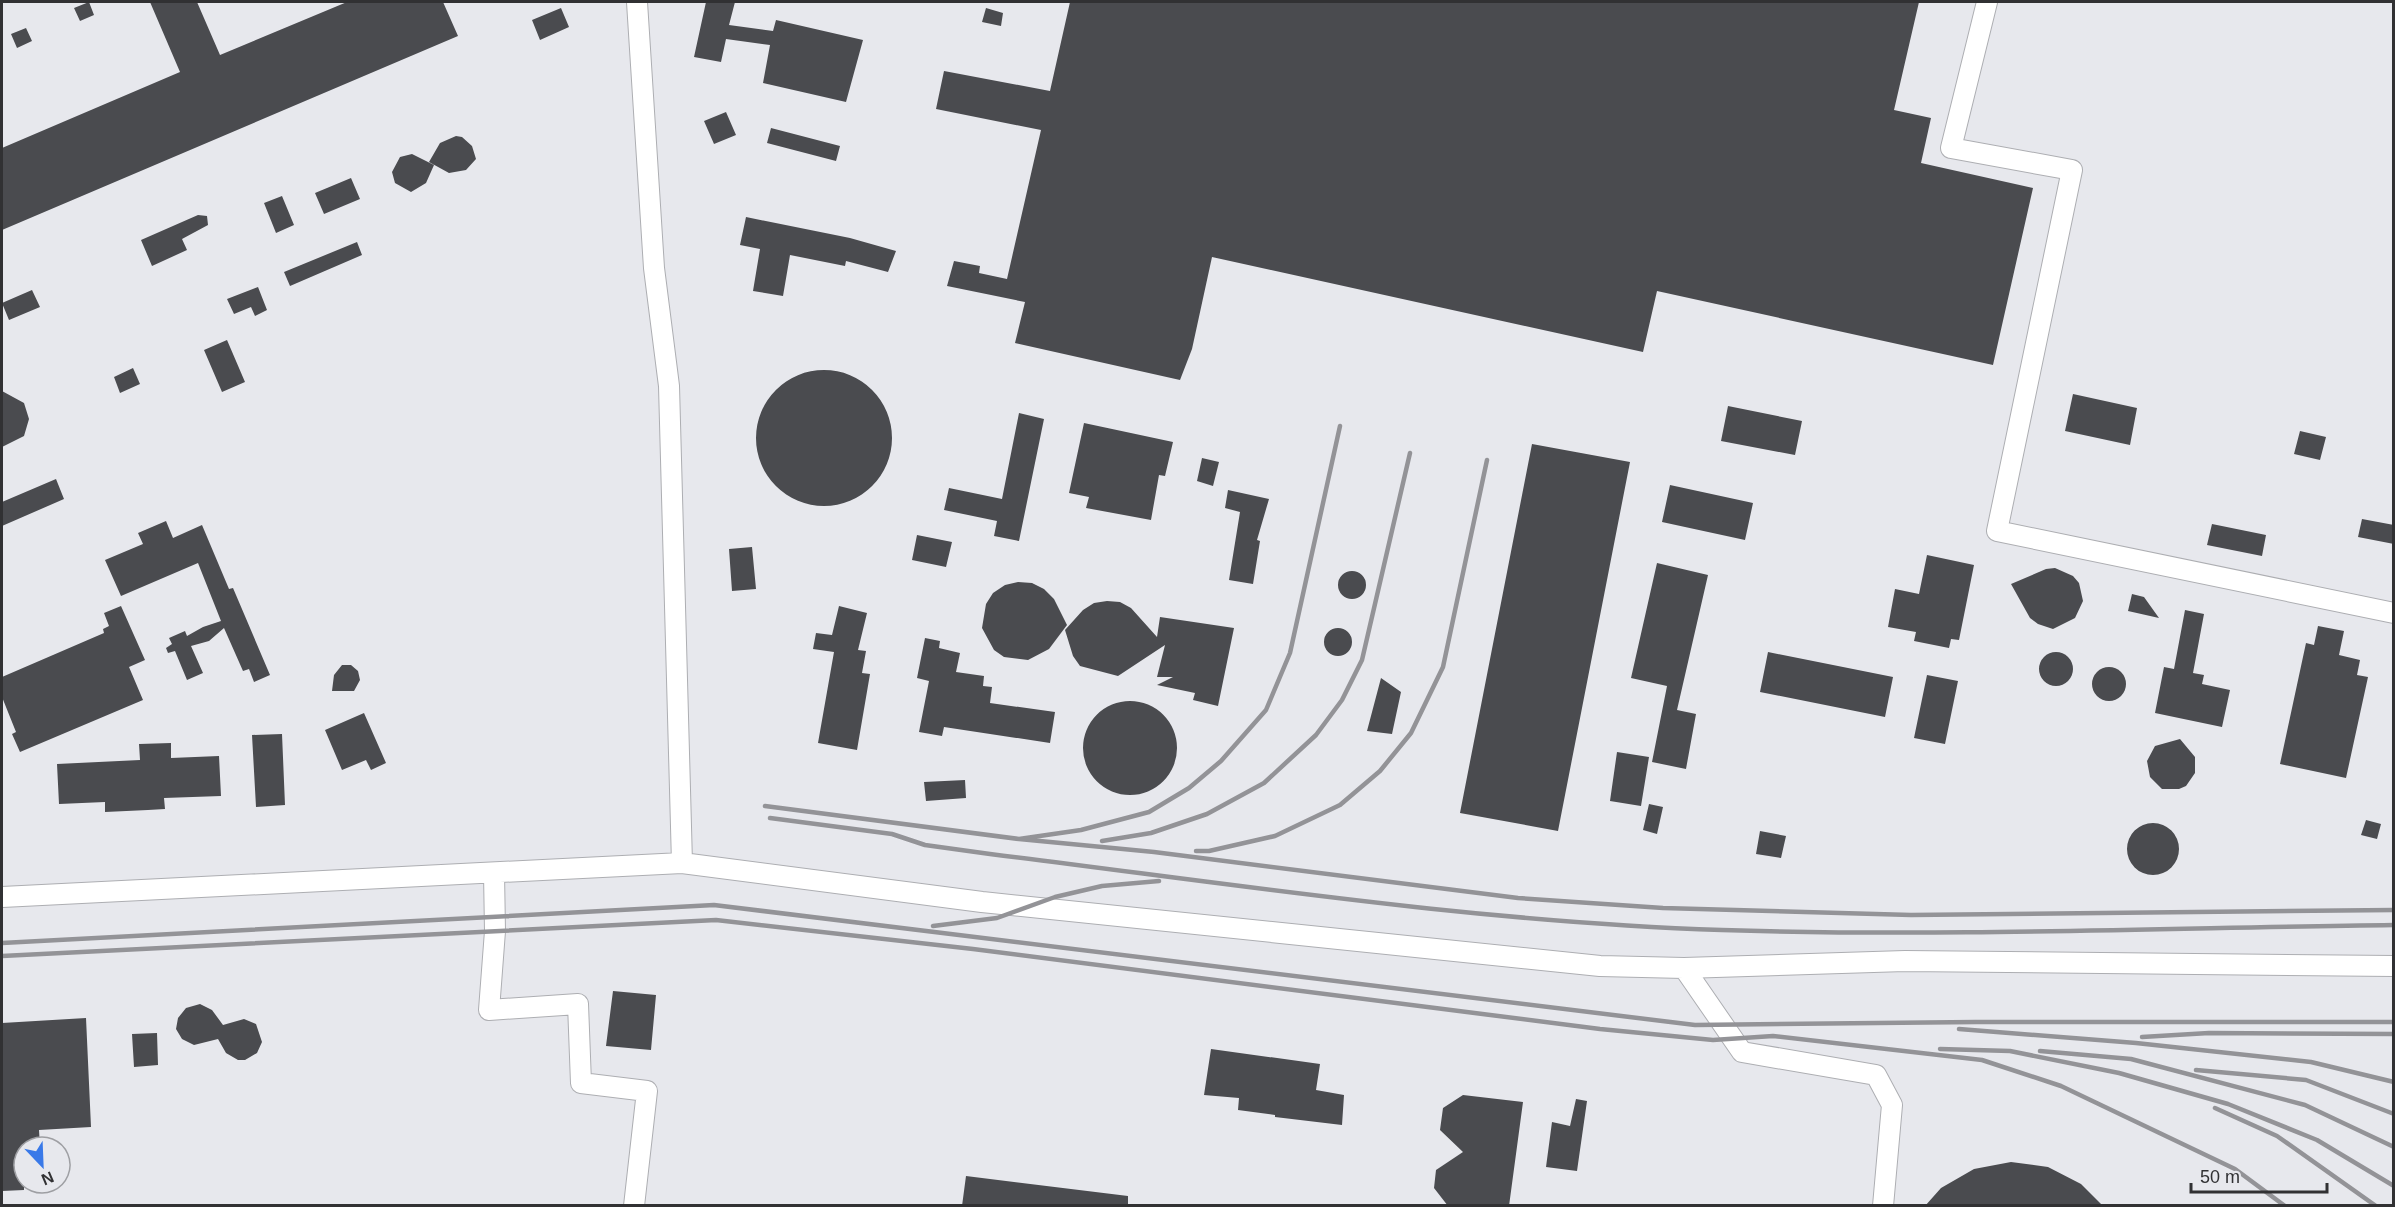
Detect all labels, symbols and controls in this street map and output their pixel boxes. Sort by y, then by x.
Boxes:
north arrow [12,1135,72,1195]
scale bar [2191,1156,2328,1194]
text: 50 m [2200,1167,2240,1187]
text: N [39,1168,56,1188]

